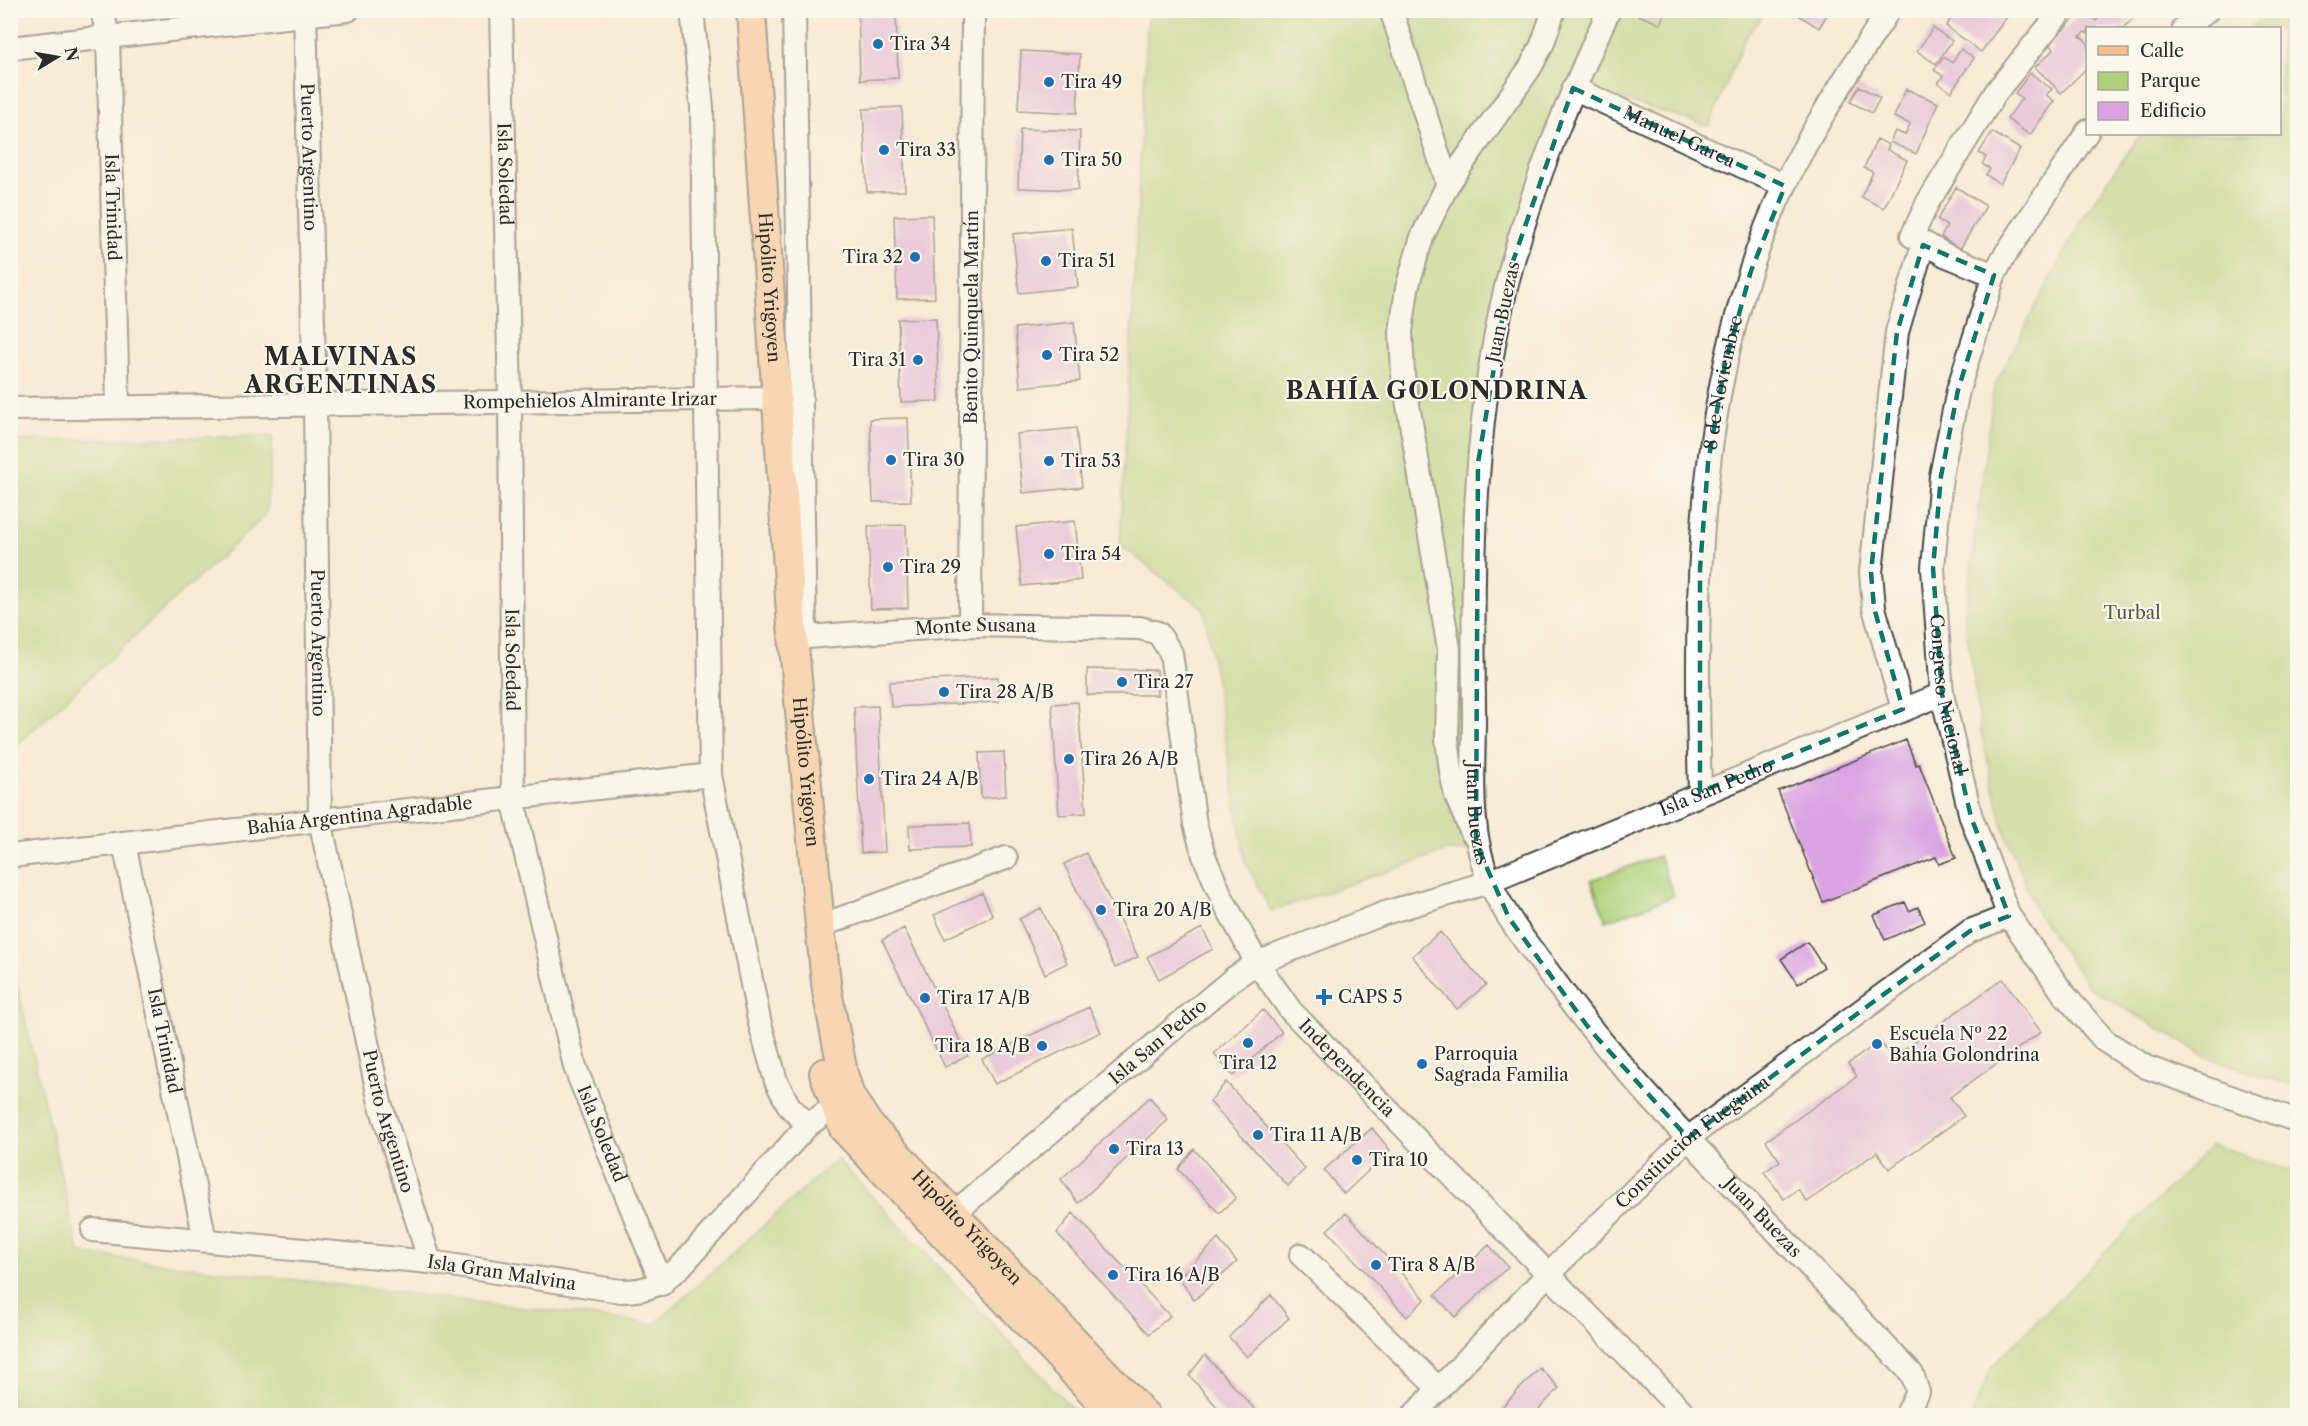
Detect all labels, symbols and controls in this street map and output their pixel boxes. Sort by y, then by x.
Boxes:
north arrow [27,27,87,87]
legend [2086,27,2281,135]
place label: Tira 34 [890,33,951,55]
marker: Tira 34 [871,37,885,51]
text: Calle [2140,40,2184,62]
text: N [61,45,83,63]
text: Parque [2140,70,2201,92]
place label: Tira 49 [1061,71,1122,93]
marker: Tira 49 [1042,75,1056,89]
street label: Puerto Argentino [296,83,322,231]
text: Edificio [2140,100,2206,122]
street label: Manuel Garea [1620,102,1739,173]
street label: Isla Soledad [493,122,517,226]
place label: Tira 33 [896,139,956,161]
marker: Tira 33 [877,143,891,157]
place label: Tira 50 [1061,149,1122,171]
street label: Isla Trinidad [100,153,125,261]
marker: Tira 50 [1042,153,1056,167]
street label: Benito Quinquela Martín [960,210,983,424]
street label: Hipólito Yrigoyen [753,212,785,363]
place label: Tira 32 [842,246,903,268]
marker: Tira 32 [908,250,922,264]
place label: Tira 51 [1058,250,1116,272]
marker: Tira 51 [1039,254,1053,268]
street label: Juan Buezas [1481,259,1524,368]
street label: 8 de Noviembre [1700,313,1747,451]
district label: MALVINAS ARGENTINAS [243,342,438,399]
place label: Tira 52 [1059,344,1119,366]
marker: Tira 52 [1040,348,1054,362]
place label: Tira 31 [848,349,906,371]
marker: Tira 31 [911,353,925,367]
district label: BAHÍA GOLONDRINA [1286,376,1588,405]
street label: Rompehielos Almirante Irizar [463,388,717,413]
place label: Tira 30 [903,449,965,471]
place label: Tira 53 [1061,450,1121,472]
marker: Tira 30 [884,453,898,467]
marker: Tira 53 [1042,454,1056,468]
place label: Tira 54 [1061,543,1121,565]
marker: Tira 54 [1042,547,1056,561]
place label: Tira 29 [900,556,961,578]
marker: Tira 29 [881,560,895,574]
street label: Puerto Argentino [306,569,330,717]
park label: Turbal [2103,602,2161,624]
street label: Isla Soledad [501,608,523,711]
street label: Congreso Nacional [1925,613,1972,777]
street label: Monte Susana [914,614,1037,640]
place label: Tira 27 [1134,671,1194,693]
marker: Tira 27 [1115,675,1129,689]
place label: Tira 28 A/B [956,681,1054,703]
marker: Tira 28 A/B [937,685,951,699]
street label: Hipólito Yrigoyen [788,696,824,848]
place label: Tira 26 A/B [1081,748,1179,770]
marker: Tira 26 A/B [1062,752,1076,766]
street label: Isla San Pedro [1656,754,1776,821]
street label: Juan Buezas [1462,759,1494,867]
place label: Tira 24 A/B [881,768,979,790]
marker: Tira 24 A/B [862,772,876,786]
street label: Bahía Argentina Agradable [246,792,474,840]
place label: Tira 20 A/B [1113,899,1212,921]
marker: Tira 20 A/B [1094,903,1108,917]
street label: Isla Trinidad [143,986,186,1096]
place label: CAPS 5 [1338,986,1402,1008]
place label: Tira 17 A/B [937,987,1030,1009]
marker: CAPS 5 [1315,988,1333,1006]
marker: Tira 17 A/B [918,991,932,1005]
street label: Isla San Pedro [1104,995,1211,1089]
street label: Independencia [1294,1014,1400,1122]
place label: Escuela Nº 22 Bahía Golondrina [1889,1023,2040,1066]
place label: Tira 18 A/B [935,1035,1030,1057]
marker: Tira 12 [1241,1036,1255,1050]
marker: Escuela Nº 22 Bahía Golondrina [1870,1037,1884,1051]
marker: Tira 18 A/B [1035,1039,1049,1053]
place label: Parroquia Sagrada Familia [1434,1043,1569,1086]
street label: Puerto Argentino [358,1047,419,1196]
place label: Tira 12 [1219,1052,1277,1074]
marker: Parroquia Sagrada Familia [1415,1057,1429,1071]
street label: Constitución Fueguina [1611,1071,1774,1213]
street label: Isla Soledad [572,1082,631,1185]
place label: Tira 11 A/B [1270,1124,1362,1146]
marker: Tira 11 A/B [1251,1128,1265,1142]
place label: Tira 13 [1126,1138,1184,1160]
marker: Tira 13 [1107,1142,1121,1156]
place label: Tira 10 [1369,1149,1428,1171]
marker: Tira 10 [1350,1153,1364,1167]
street label: Hipólito Yrigoyen [907,1166,1027,1290]
street label: Juan Buezas [1717,1170,1806,1262]
street label: Isla Gran Malvina [426,1251,578,1295]
place label: Tira 8 A/B [1388,1254,1475,1276]
marker: Tira 8 A/B [1369,1258,1383,1272]
place label: Tira 16 A/B [1125,1264,1220,1286]
marker: Tira 16 A/B [1106,1268,1120,1282]

